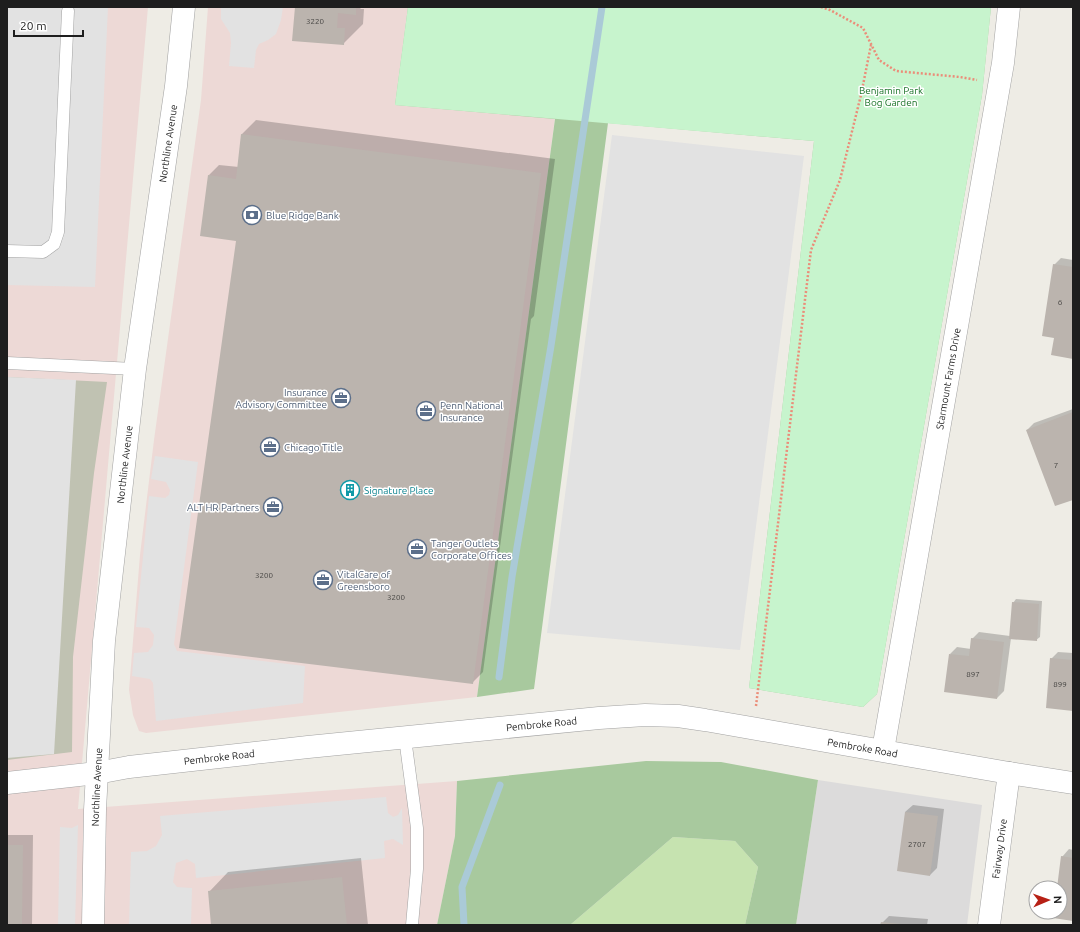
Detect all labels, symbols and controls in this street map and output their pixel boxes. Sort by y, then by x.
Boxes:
scale bar [14,12,83,38]
house number: 3220 [306,17,325,26]
text: 20 m [20,19,47,32]
park label: Benjamin Park Bog Garden [859,85,923,108]
street label: Northline Avenue [157,104,179,183]
bank icon: Blue Ridge Bank [241,204,263,226]
place label: Blue Ridge Bank [266,210,339,221]
house number: 6 [1058,298,1063,307]
street label: Starmount Farms Drive [934,327,963,430]
place label: Insurance Advisory Committee [236,387,327,410]
office icon: Insurance Advisory Committee [330,387,352,409]
office icon: Penn National Insurance [415,400,437,422]
place label: Penn National Insurance [440,400,503,423]
street label: Northline Avenue [115,425,135,504]
office icon: Chicago Title [259,436,281,458]
place label: Chicago Title [284,442,342,453]
house number: 7 [1054,461,1058,470]
building icon: Signature Place [339,479,361,501]
place label: Signature Place [364,485,433,496]
office icon: ALT HR Partners [262,496,284,518]
place label: ALT HR Partners [187,502,259,513]
office icon: Tanger Outlets Corporate Offices [406,538,428,560]
place label: Tanger Outlets Corporate Offices [431,538,511,561]
office icon: VitalCare of Greensboro [312,569,334,591]
place label: VitalCare of Greensboro [337,569,390,592]
house number: 3200 [255,571,274,580]
house number: 3200 [387,593,406,602]
house number: 897 [966,670,980,679]
house number: 899 [1053,680,1067,689]
street label: Pembroke Road [506,715,578,733]
street label: Pembroke Road [826,736,899,760]
street label: Northline Avenue [90,747,104,827]
street label: Pembroke Road [183,748,256,767]
street label: Fairway Drive [990,818,1009,879]
house number: 2707 [908,840,926,849]
north arrow [1028,880,1068,920]
text: N [1052,895,1064,904]

